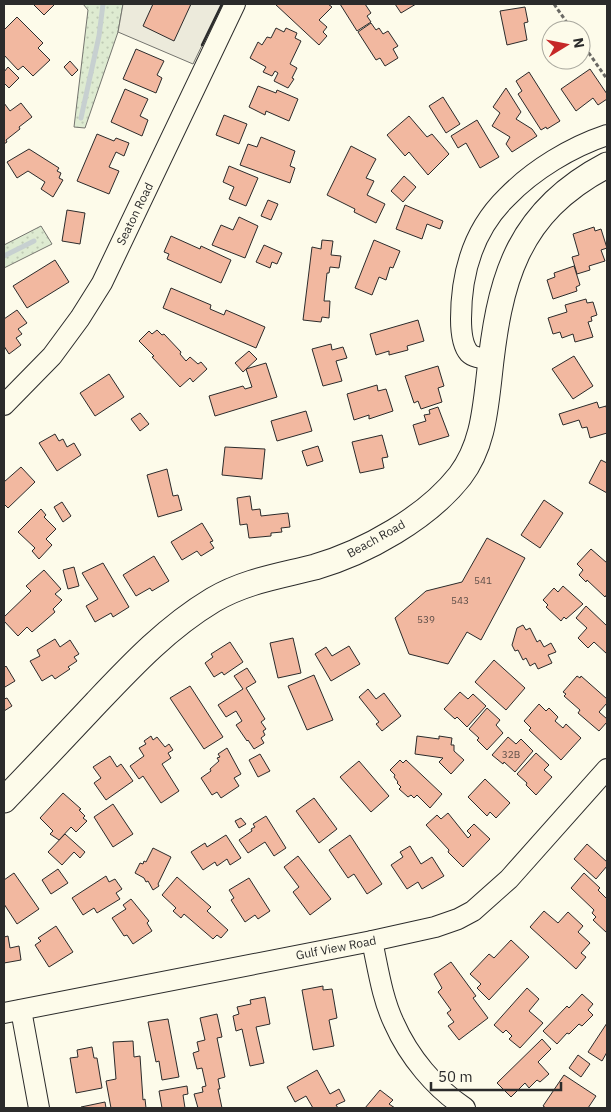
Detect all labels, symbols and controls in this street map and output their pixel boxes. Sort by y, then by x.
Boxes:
north arrow [541,20,591,70]
text: N [569,36,589,49]
street label: Seaton Road [113,180,156,248]
street label: Beach Road [344,516,407,561]
house number: 541 [474,574,492,587]
house number: 543 [451,594,469,607]
house number: 539 [417,613,435,626]
house number: 32B [502,748,520,761]
street label: Gulf View Road [294,932,377,963]
scale bar [431,1060,561,1092]
text: 50 m [438,1067,473,1086]

